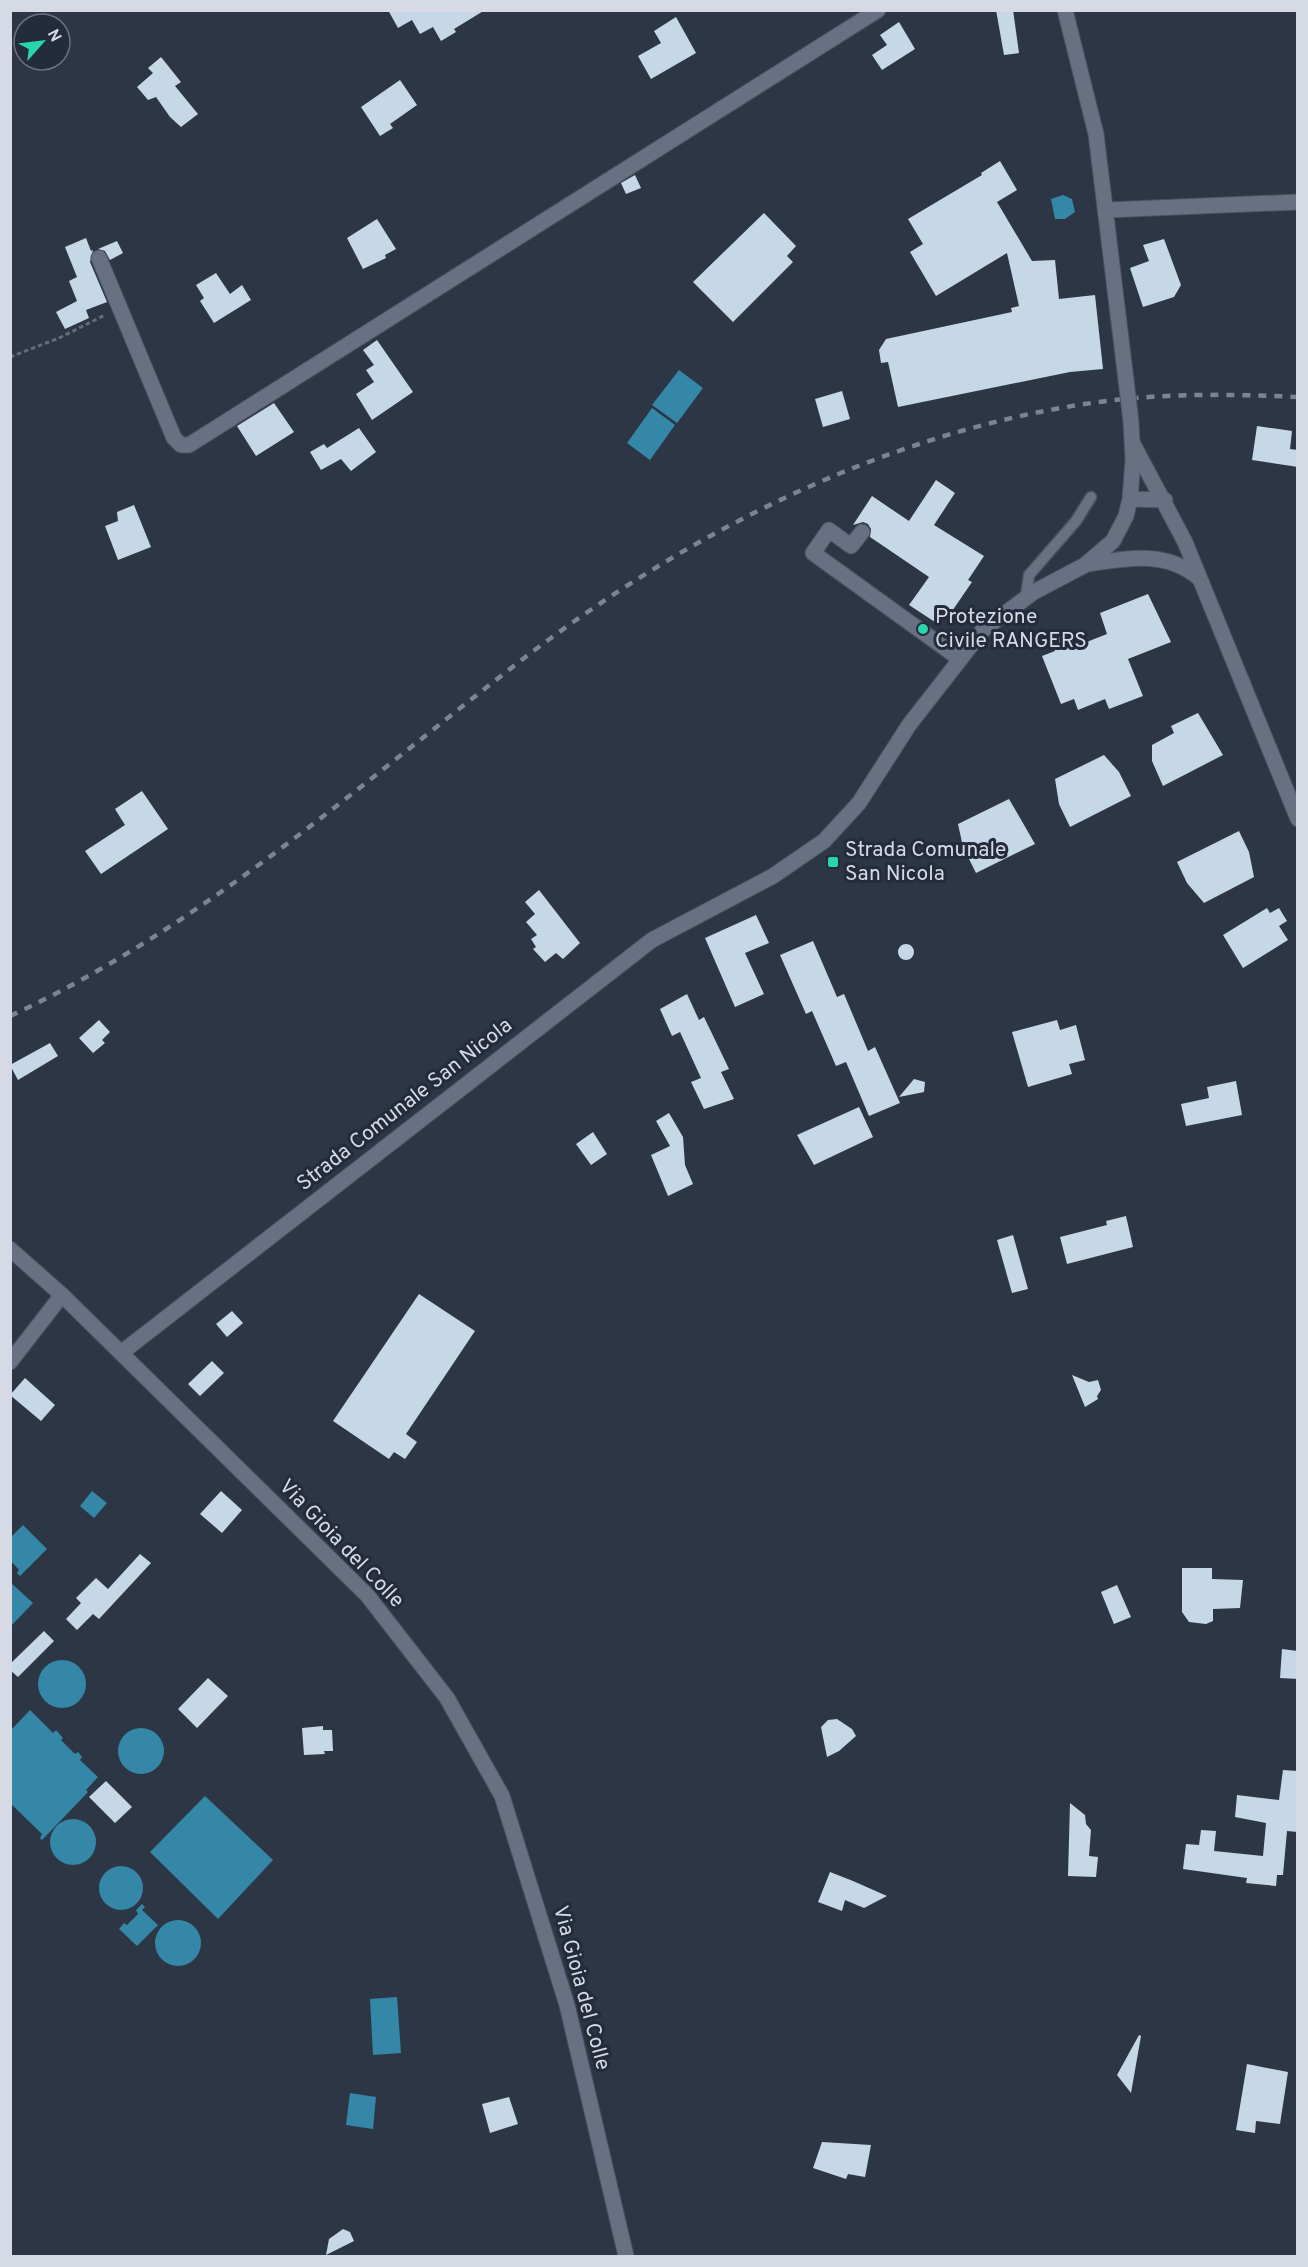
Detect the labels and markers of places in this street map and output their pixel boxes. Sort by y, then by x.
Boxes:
place label: Protezione Civile RANGERS [935,604,1087,655]
marker: Protezione Civile RANGERS [916,622,930,636]
place label: Strada Comunale San Nicola [845,837,1006,888]
marker: Strada Comunale San Nicola [826,855,840,869]

